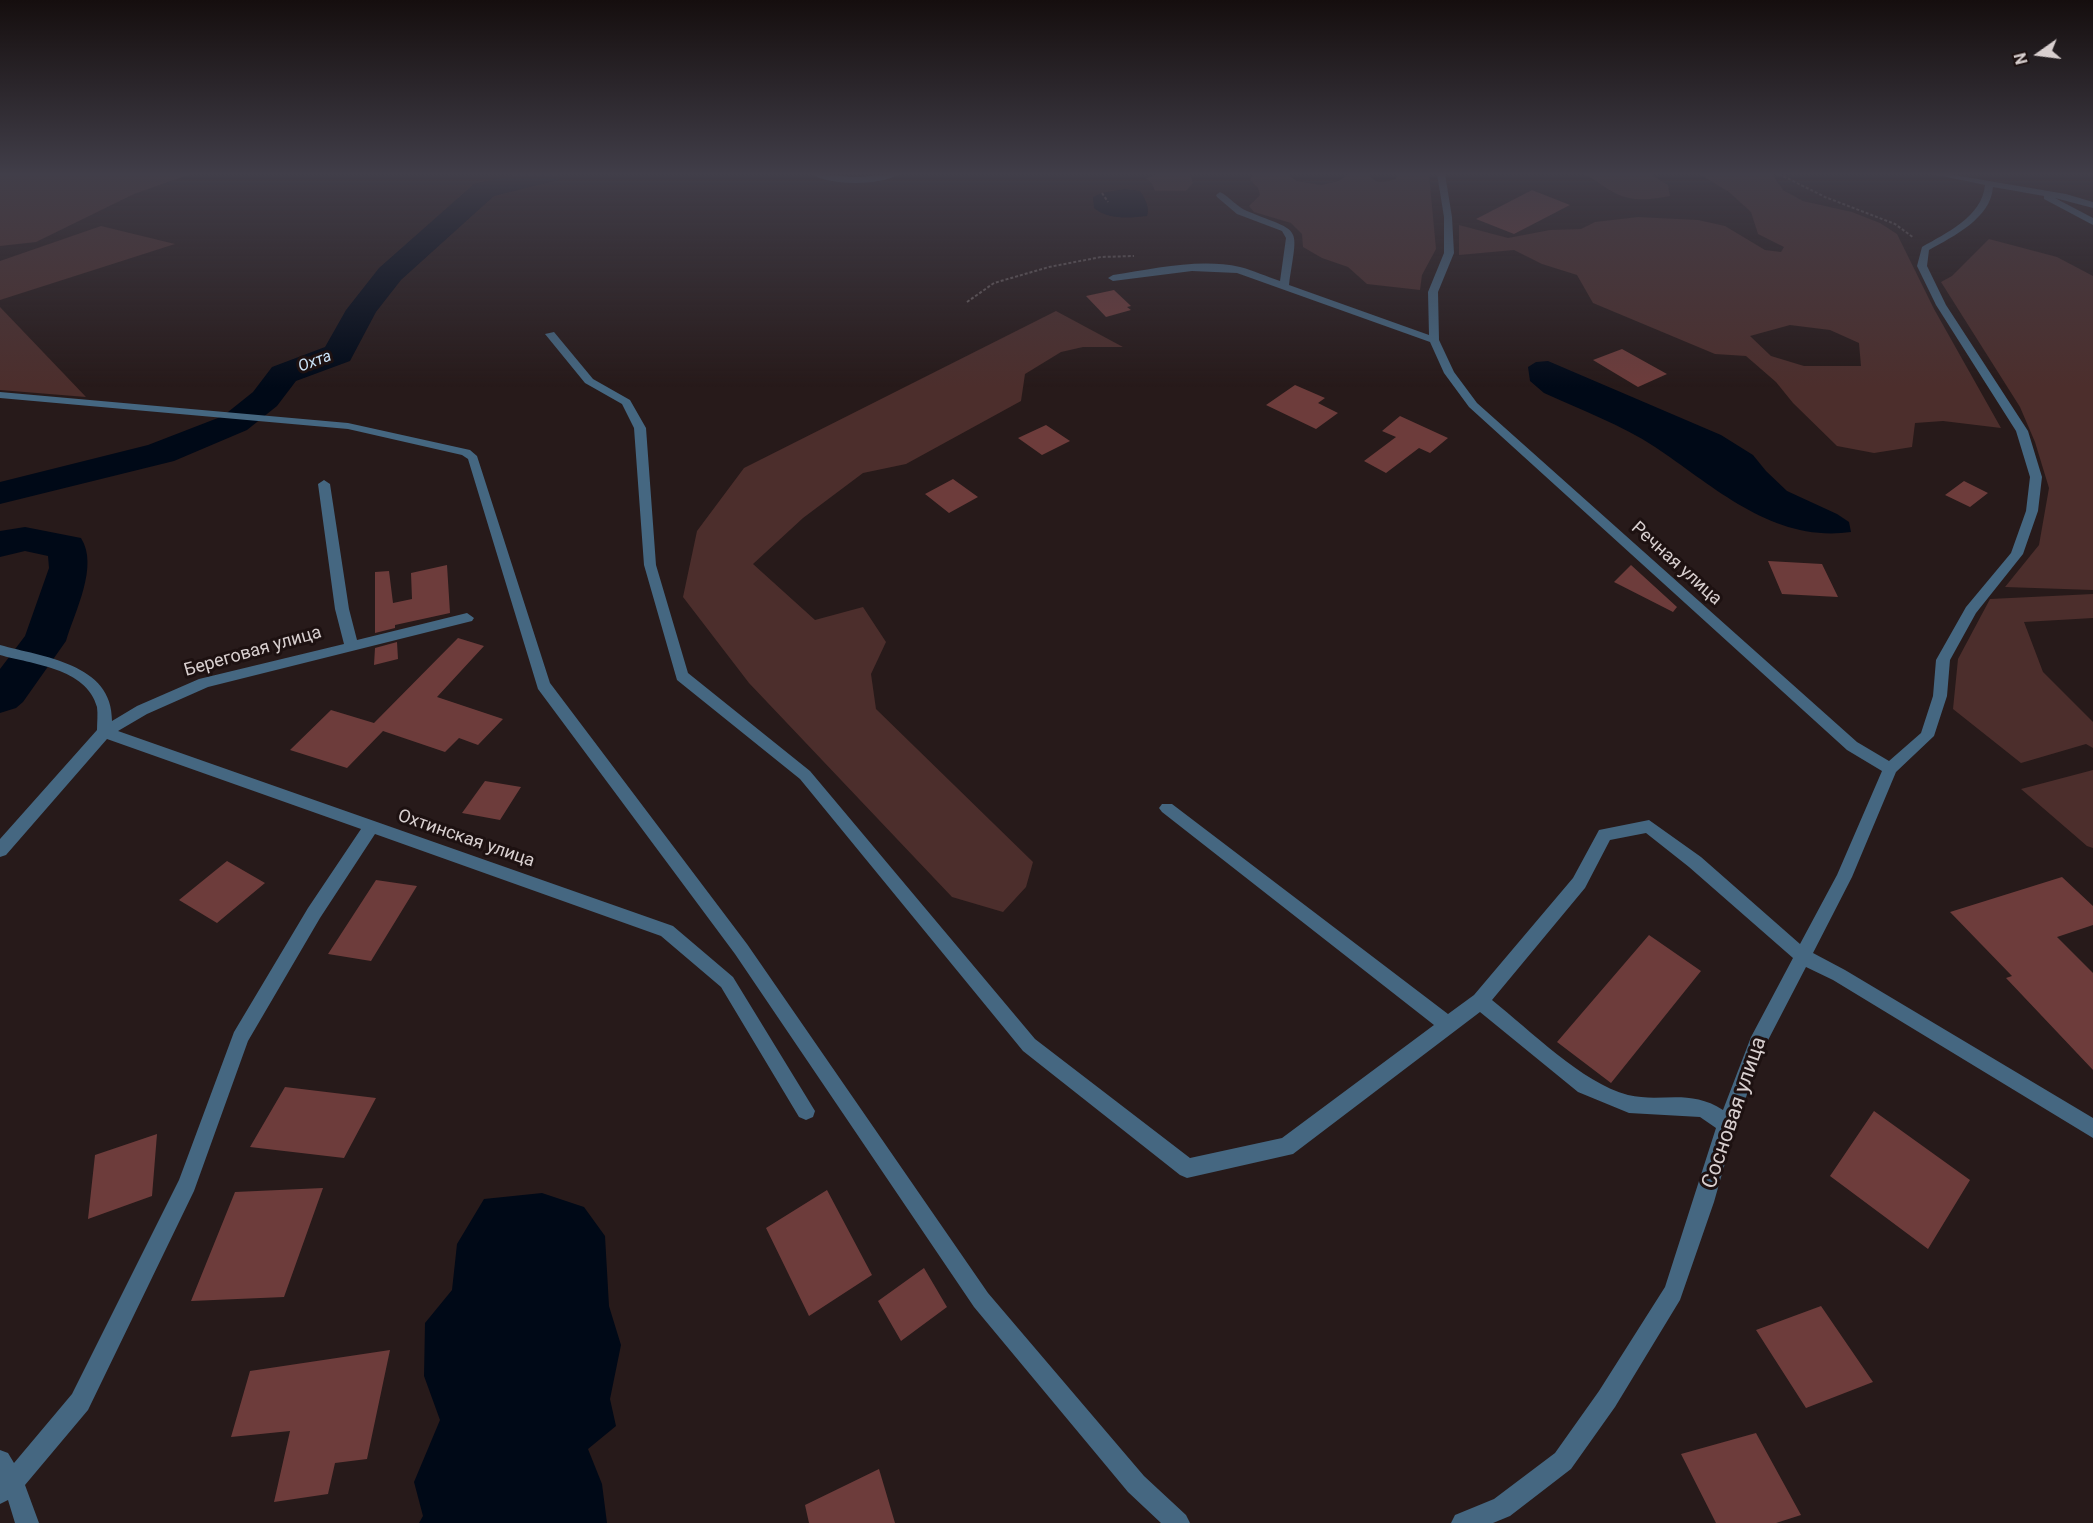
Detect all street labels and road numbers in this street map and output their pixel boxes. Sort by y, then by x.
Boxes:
street label: Речная улица [1626,518,1726,610]
street label: Береговая улица [182,622,324,682]
street label: Охтинская улица [395,805,537,873]
street label: Сосновая улица [1697,1034,1773,1192]

